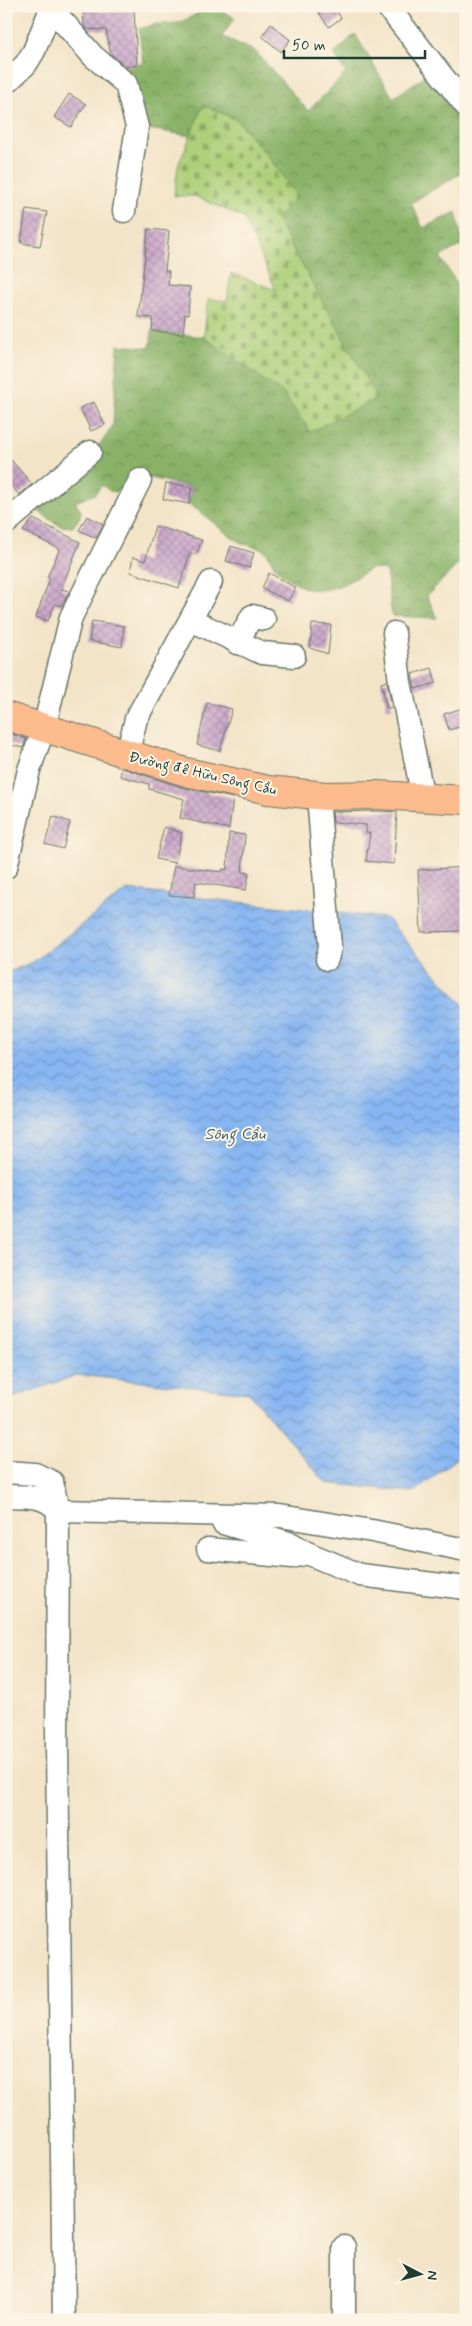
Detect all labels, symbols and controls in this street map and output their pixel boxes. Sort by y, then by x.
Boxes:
scale bar [284,28,426,60]
text: 50 m [292,36,326,56]
street label: Đường đê Hữu Sông Cầu [127,747,279,802]
water label: Sông Cầu [205,1124,266,1147]
north arrow [394,2248,444,2298]
text: N [422,2270,441,2281]

